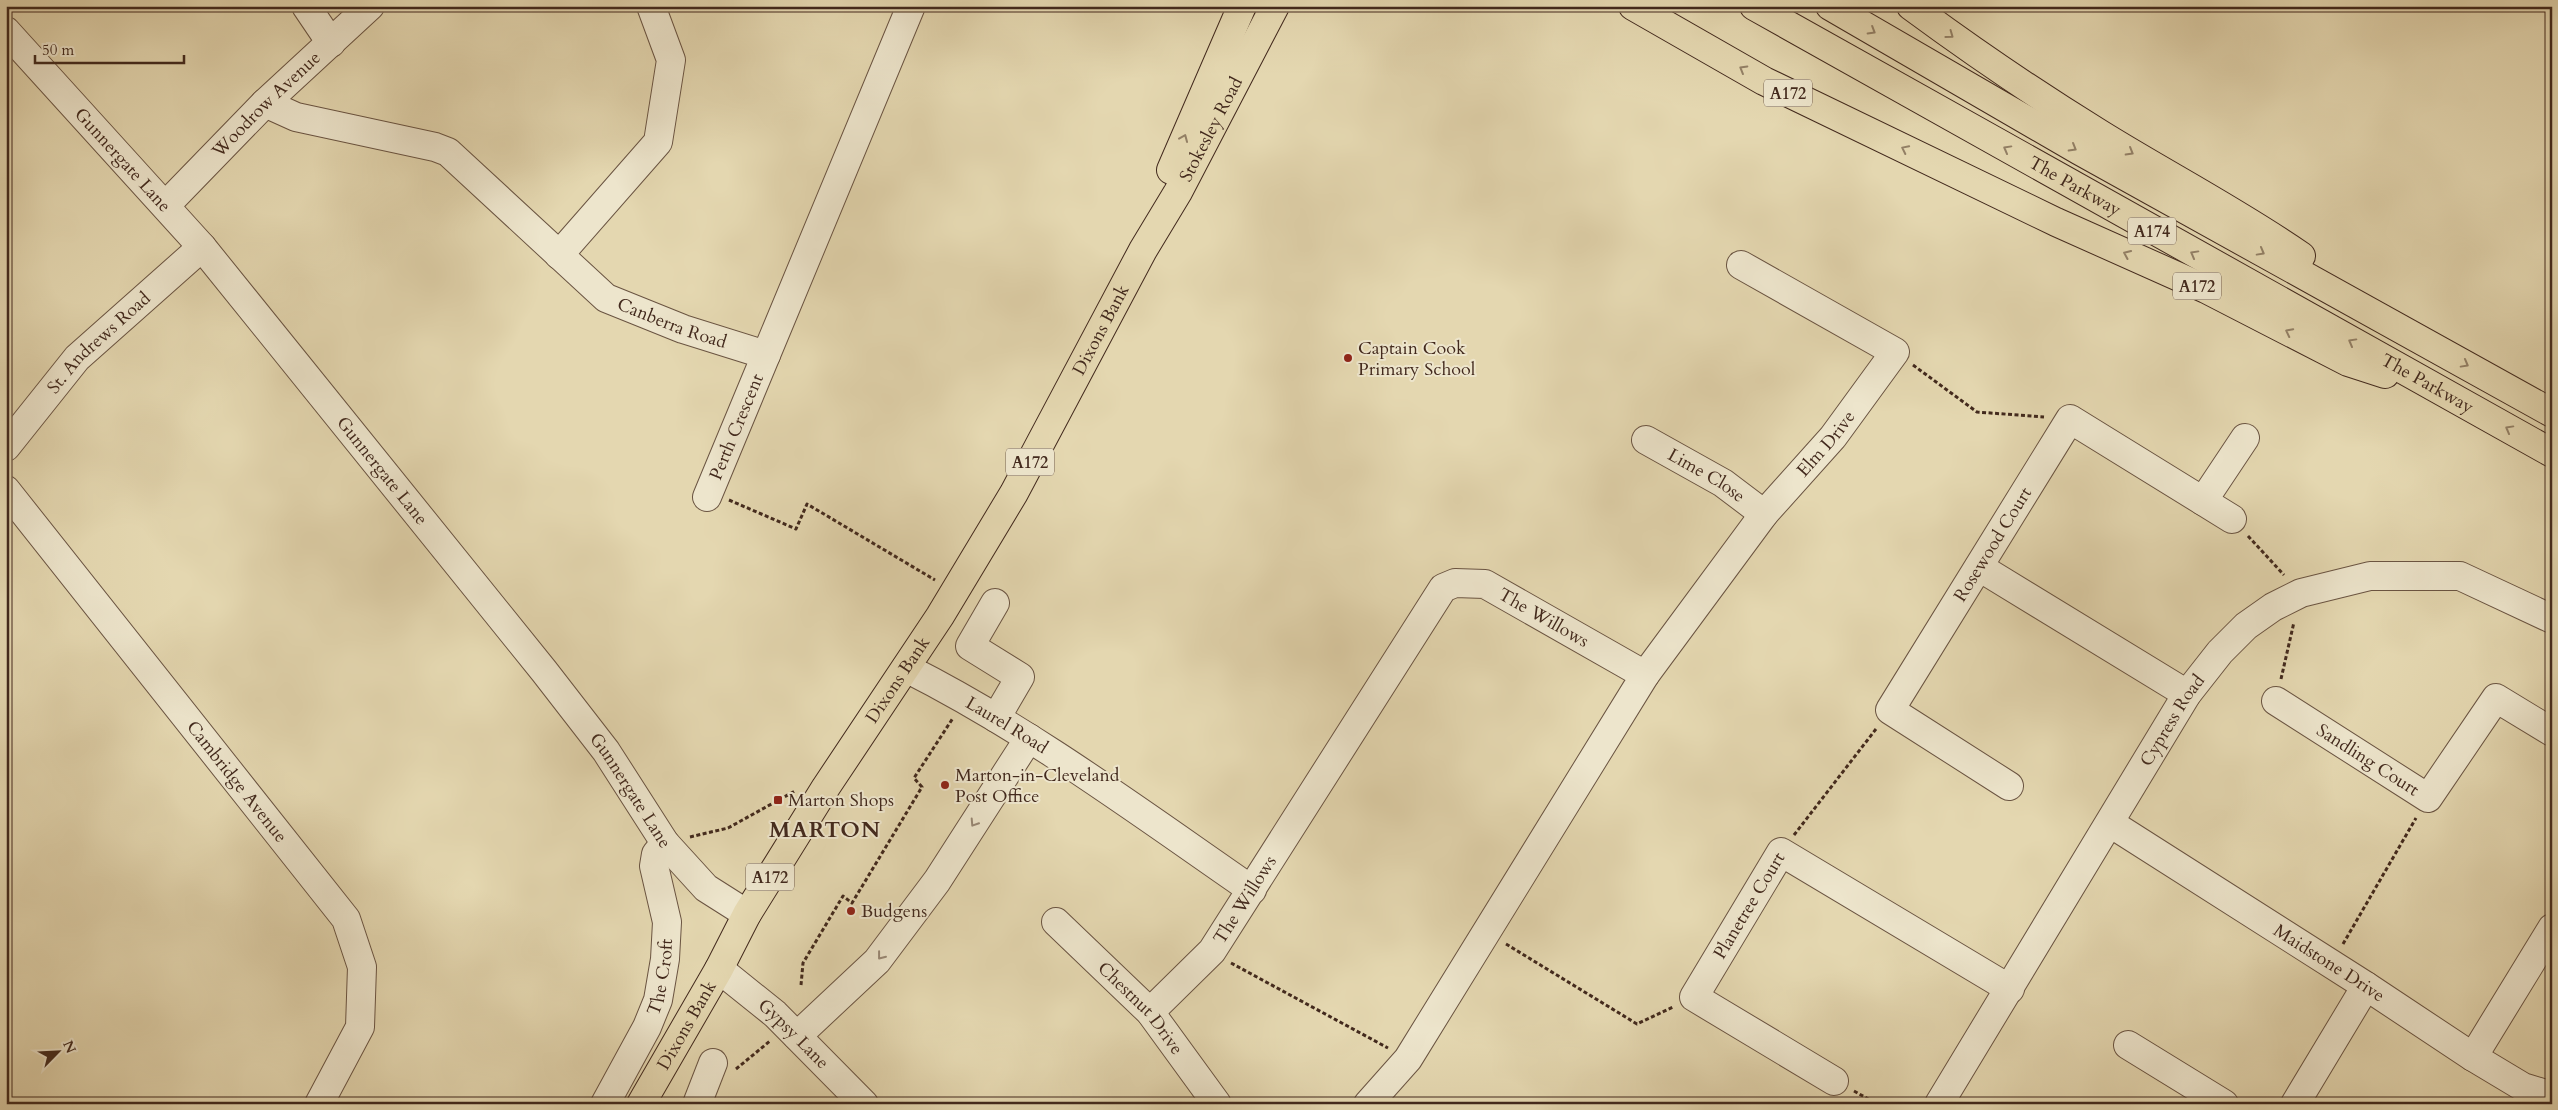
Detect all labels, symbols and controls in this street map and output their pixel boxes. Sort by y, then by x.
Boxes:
one-way arrow [1866,25,1875,35]
one-way arrow [1944,29,1954,38]
scale bar [35,32,184,64]
text: 50 m [42,40,74,60]
street label: Woodrow Avenue [206,46,326,164]
one-way arrow [1740,66,1749,76]
street label: Stokesley Road [1174,72,1249,186]
road number: A172 [1764,80,1812,106]
street label: Gunnergate Lane [69,103,177,218]
one-way arrow [1178,134,1189,143]
one-way arrow [2068,141,2077,151]
one-way arrow [1901,145,1910,156]
one-way arrow [2003,145,2012,155]
one-way arrow [2125,146,2134,156]
street label: The Parkway [2024,150,2126,222]
road number: A174 [2128,218,2176,245]
one-way arrow [2256,245,2265,255]
one-way arrow [2123,250,2132,260]
one-way arrow [2191,251,2200,261]
road number: A172 [2173,272,2221,300]
street label: Dixons Bank [1067,280,1136,380]
street label: St. Andrews Road [41,286,157,399]
street label: Canberra Road [613,292,730,355]
one-way arrow [2285,328,2294,338]
place label: Captain Cook Primary School [1358,336,1476,382]
one-way arrow [2348,338,2357,348]
street label: The Parkway [2376,348,2479,420]
marker: Captain Cook Primary School [1342,352,1354,364]
one-way arrow [2459,358,2468,368]
street label: Perth Crescent [703,370,770,484]
street label: Elm Drive [1791,406,1861,482]
street label: Gunnergate Lane [331,411,434,531]
one-way arrow [2506,425,2515,435]
street label: Lime Close [1663,443,1750,508]
road number: A172 [1006,448,1054,476]
street label: Rosewood Court [1948,482,2038,607]
street label: The Willows [1494,582,1593,654]
street label: Dixons Bank [860,632,936,728]
street label: Cypress Road [2134,669,2211,771]
street label: Laurel Road [961,691,1053,760]
street label: Cambridge Avenue [181,716,293,848]
street label: Sandling Court [2312,718,2424,802]
street label: Gunnergate Lane [583,728,677,853]
place label: Marton-in-Cleveland Post Office [955,763,1120,809]
marker: Marton-in-Cleveland Post Office [939,779,951,791]
place label: Marton Shops [788,788,894,813]
marker: Marton Shops [772,794,784,806]
district label: MARTON [769,815,881,845]
one-way arrow [971,817,980,826]
street label: Planetree Court [1708,847,1791,964]
street label: The Willows [1208,851,1283,949]
road number: A172 [746,864,794,890]
place label: Budgens [861,899,927,924]
marker: Budgens [845,905,857,917]
street label: Maidstone Drive [2268,918,2390,1008]
street label: The Croft [641,938,679,1019]
one-way arrow [879,950,887,959]
street label: Chestnut Drive [1092,956,1189,1060]
street label: Dixons Bank [651,976,723,1075]
street label: Gypsy Lane [753,993,835,1075]
north arrow [32,1028,82,1078]
text: N [58,1037,81,1056]

